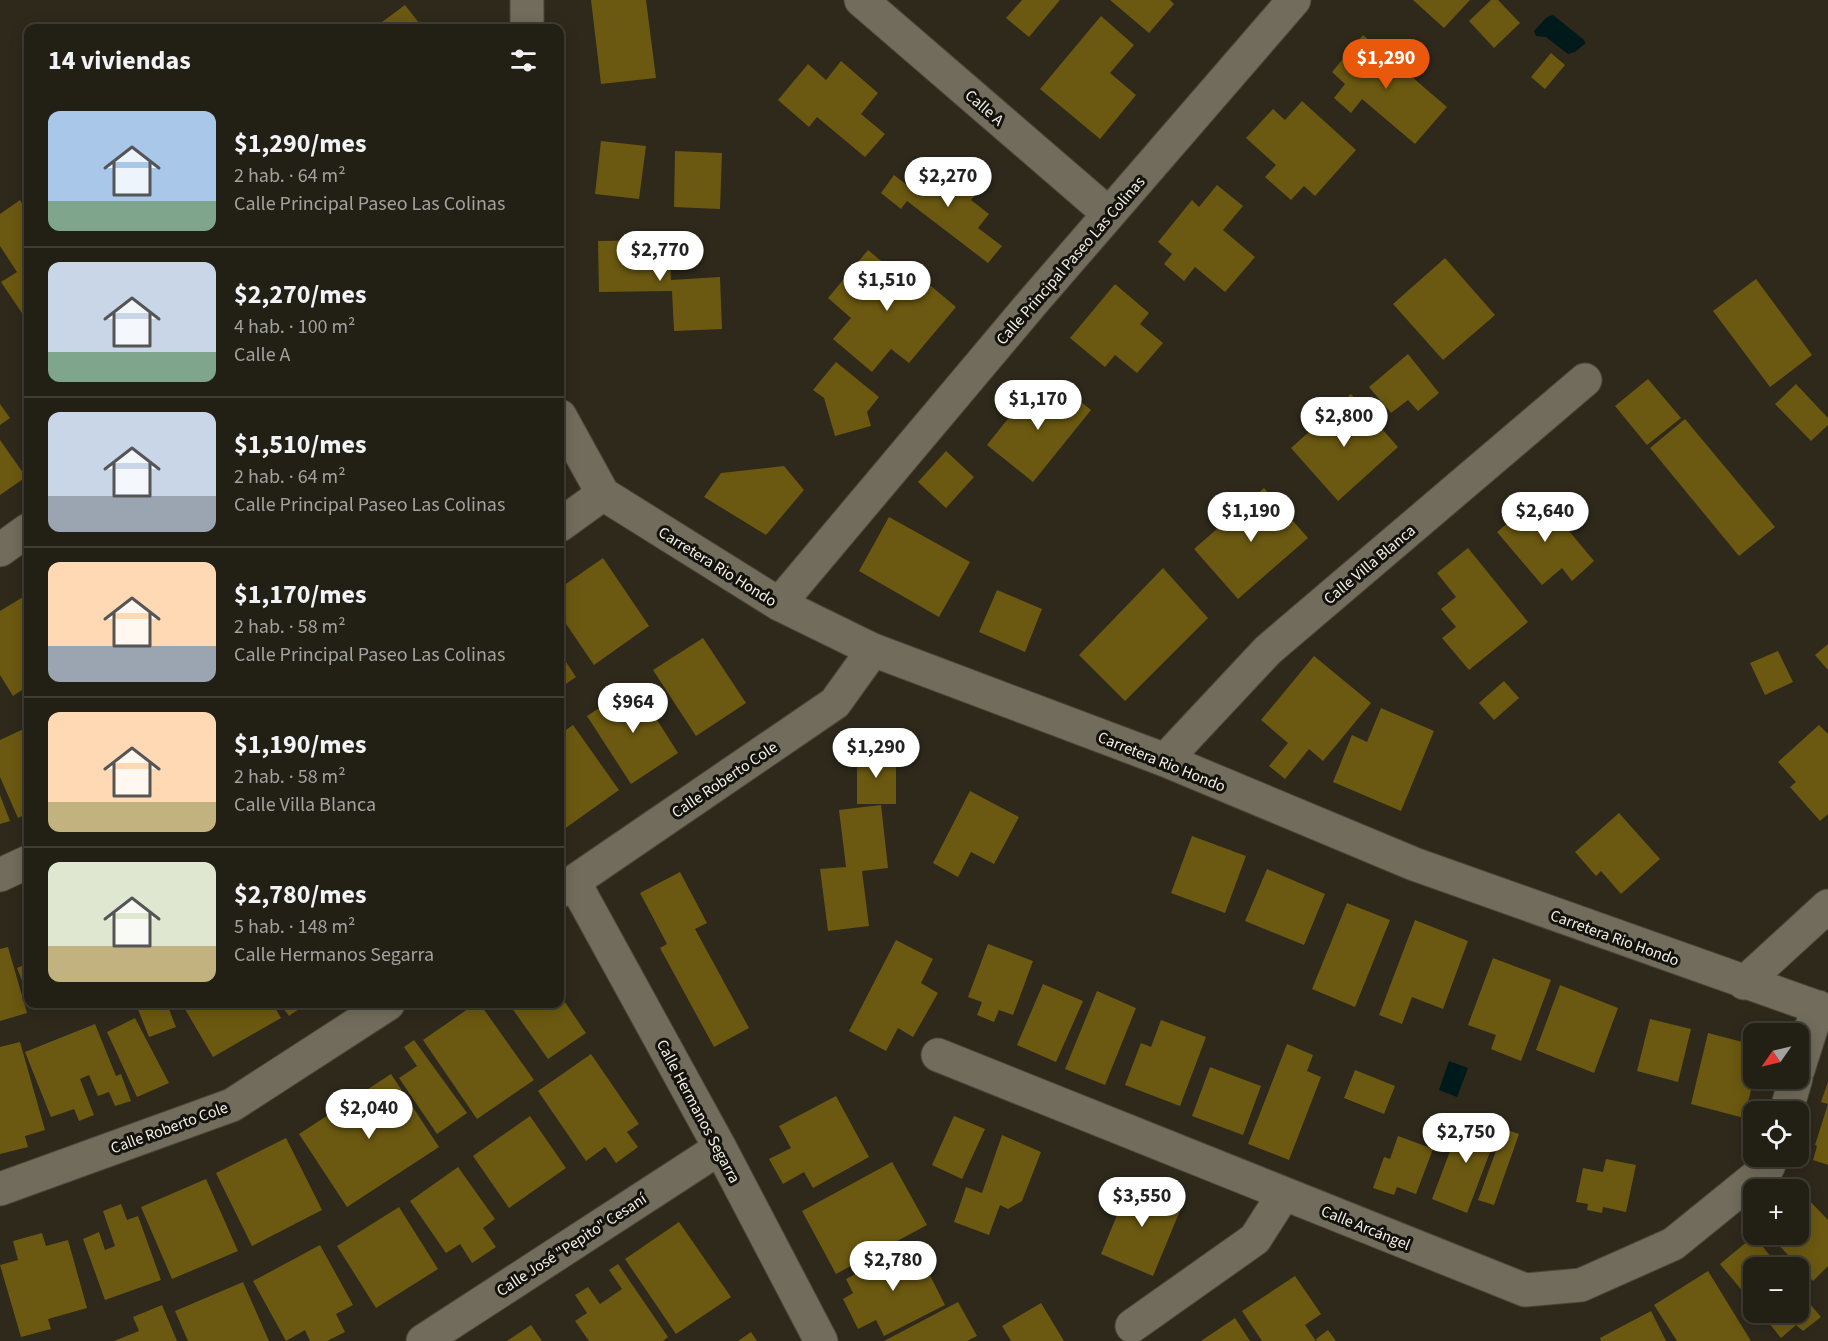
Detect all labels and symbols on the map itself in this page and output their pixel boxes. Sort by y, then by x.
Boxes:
pin: $1,290 [1337,39,1435,90]
street label: Calle A [960,85,1009,131]
pin: $2,270 [899,157,997,208]
street label: Calle Principal Paseo Las Colinas [991,171,1150,350]
pin: $2,770 [611,231,709,282]
pin: $1,510 [838,261,936,312]
pin: $1,170 [989,380,1087,431]
pin: $2,800 [1295,397,1393,448]
pin: $1,190 [1202,492,1300,543]
pin: $2,640 [1496,492,1594,543]
street label: Calle Villa Blanca [1319,520,1420,610]
street label: Carretera Rio Hondo [654,522,781,612]
pin: $964 [597,683,669,734]
street label: Carretera Rio Hondo [1095,726,1229,798]
pin: $1,290 [827,728,925,779]
street label: Calle Roberto Cole [667,736,782,823]
street label: Carretera Rio Hondo [1547,904,1682,972]
north arrow [1743,1023,1809,1089]
street label: Calle Hermanos Segarra [651,1036,745,1187]
pin: $2,040 [320,1089,418,1140]
street label: Calle Roberto Cole [108,1096,231,1159]
pin: $2,750 [1417,1113,1515,1164]
pin: $3,550 [1093,1177,1191,1228]
street label: Calle José "Pepito" Cesaní [492,1187,652,1302]
street label: Calle Arcángel [1318,1200,1414,1256]
pin: $2,780 [844,1241,942,1292]

